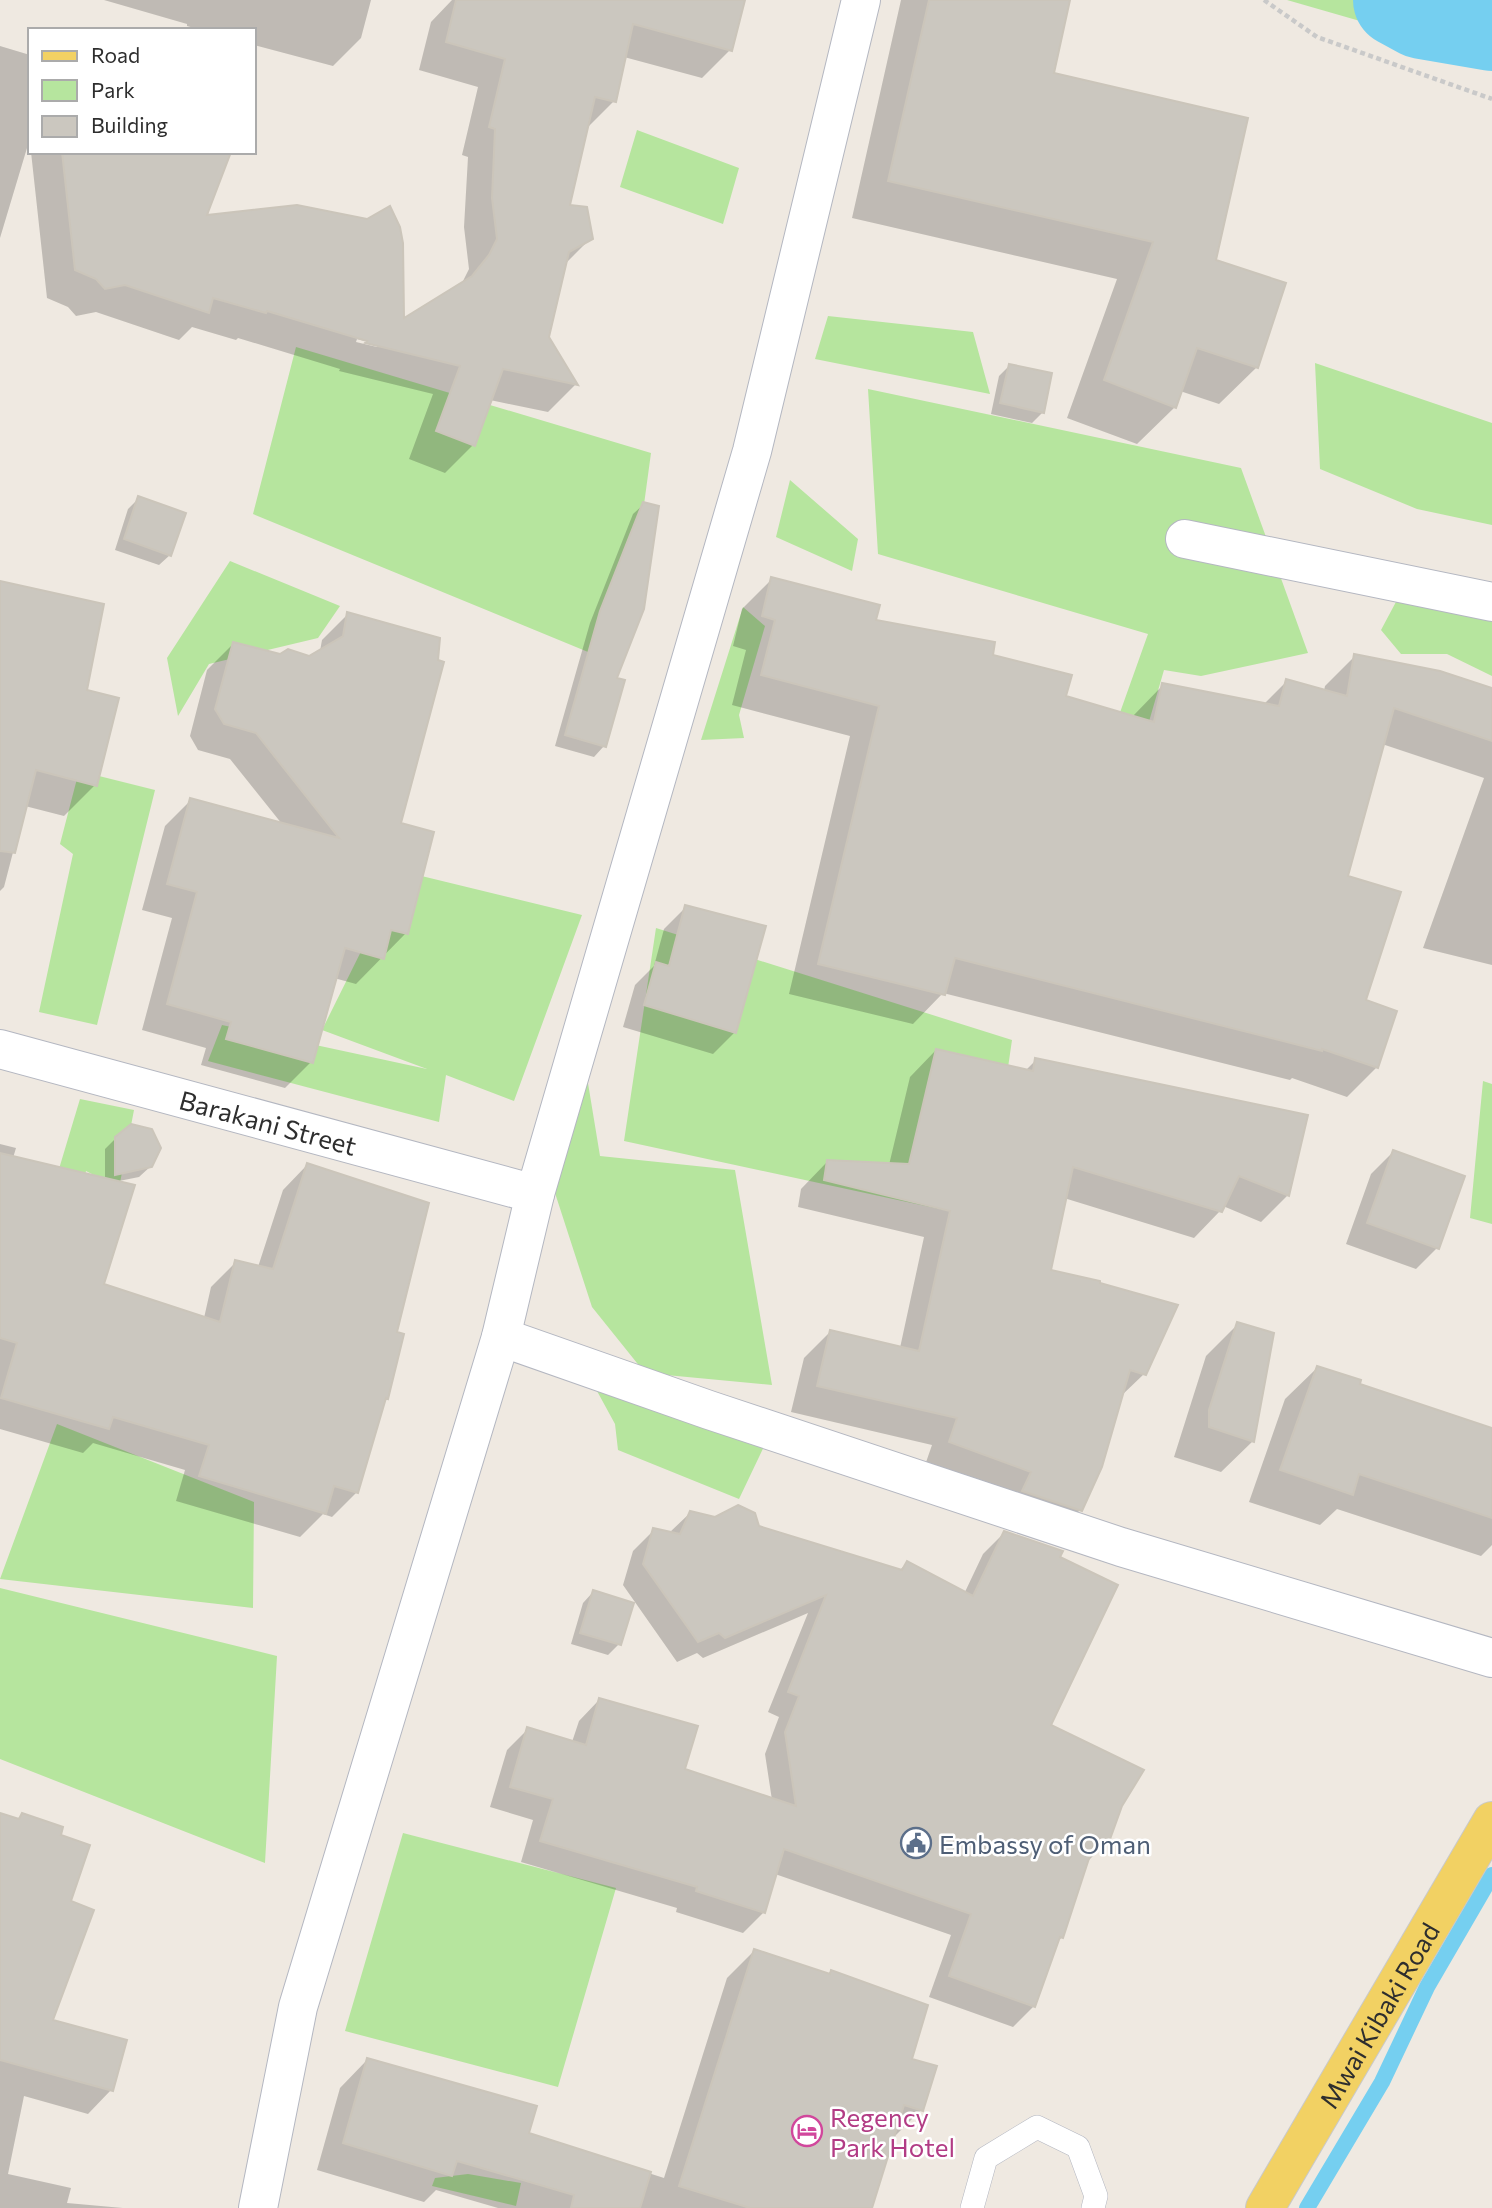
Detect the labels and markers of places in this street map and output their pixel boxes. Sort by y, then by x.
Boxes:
public building icon: Embassy of Oman [899,1826,933,1860]
place label: Embassy of Oman [939,1828,1151,1859]
place label: Regency Park Hotel [830,2101,955,2162]
hotel icon: Regency Park Hotel [790,2114,824,2148]

